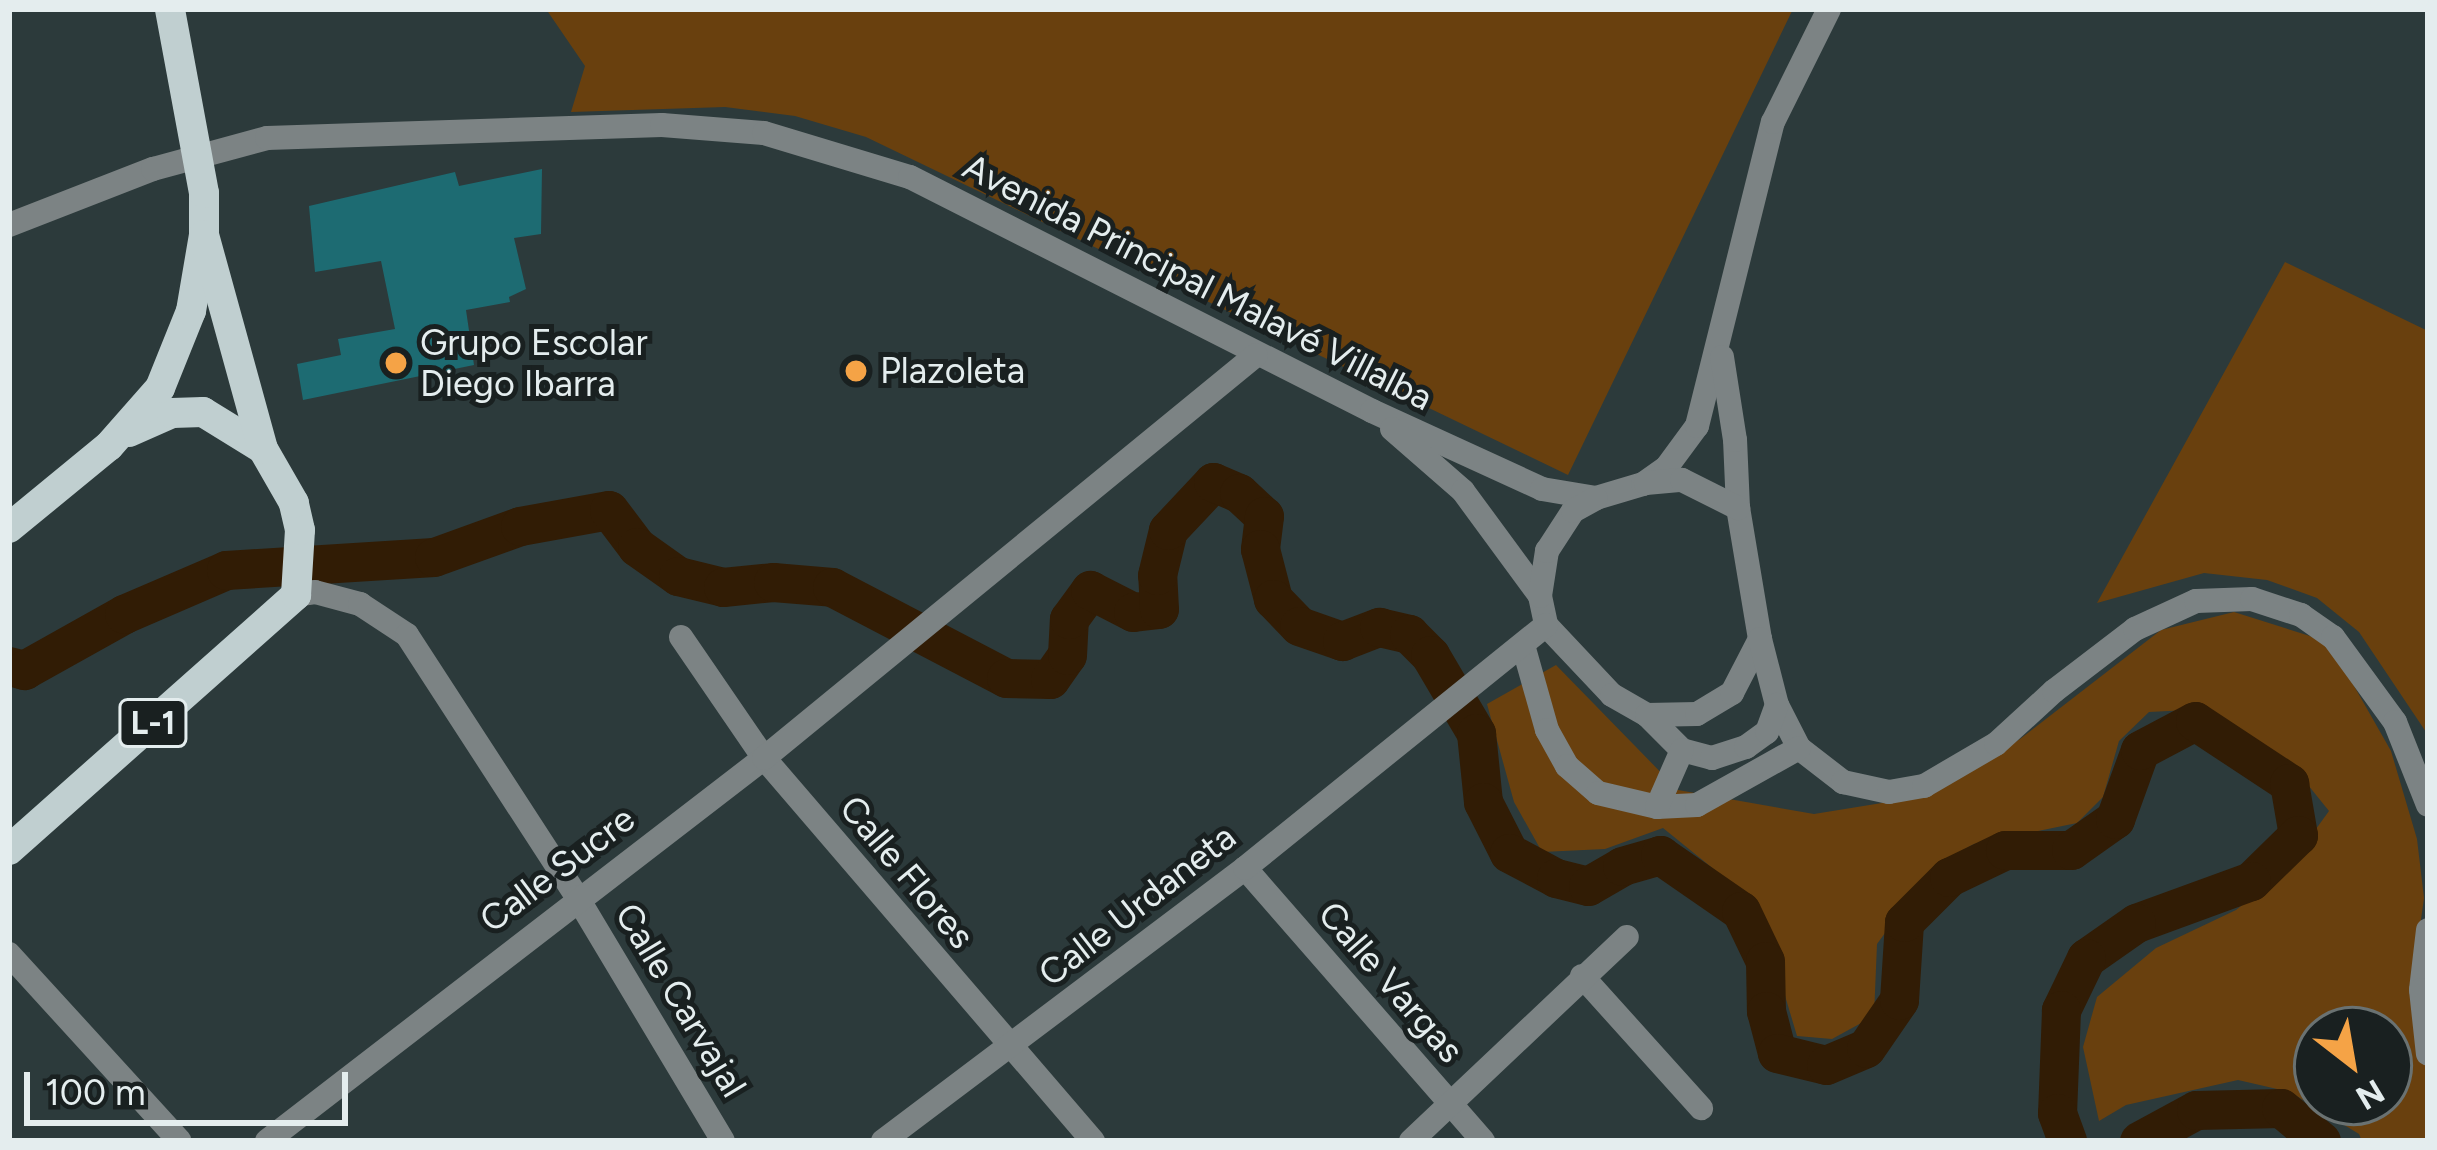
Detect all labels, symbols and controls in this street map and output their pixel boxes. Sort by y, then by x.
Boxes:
street label: Avenida Principal Malavé Villalba [956,145,1440,419]
place label: Grupo Escolar Diego Ibarra [420,320,648,405]
place label: Plazoleta [880,349,1025,393]
marker: Grupo Escolar Diego Ibarra [383,350,409,376]
marker: Plazoleta [843,358,869,384]
road number: L-1 [117,696,189,750]
street label: Calle Flores [831,787,983,957]
street label: Calle Sucre [471,797,643,941]
street label: Calle Urdaneta [1030,815,1244,995]
street label: Calle Vargas [1309,893,1473,1071]
street label: Calle Carvajal [606,896,756,1104]
north arrow [2293,1006,2413,1126]
scale bar [30,1048,354,1122]
text: 100 m [45,1071,146,1114]
text: N [2349,1071,2391,1118]

